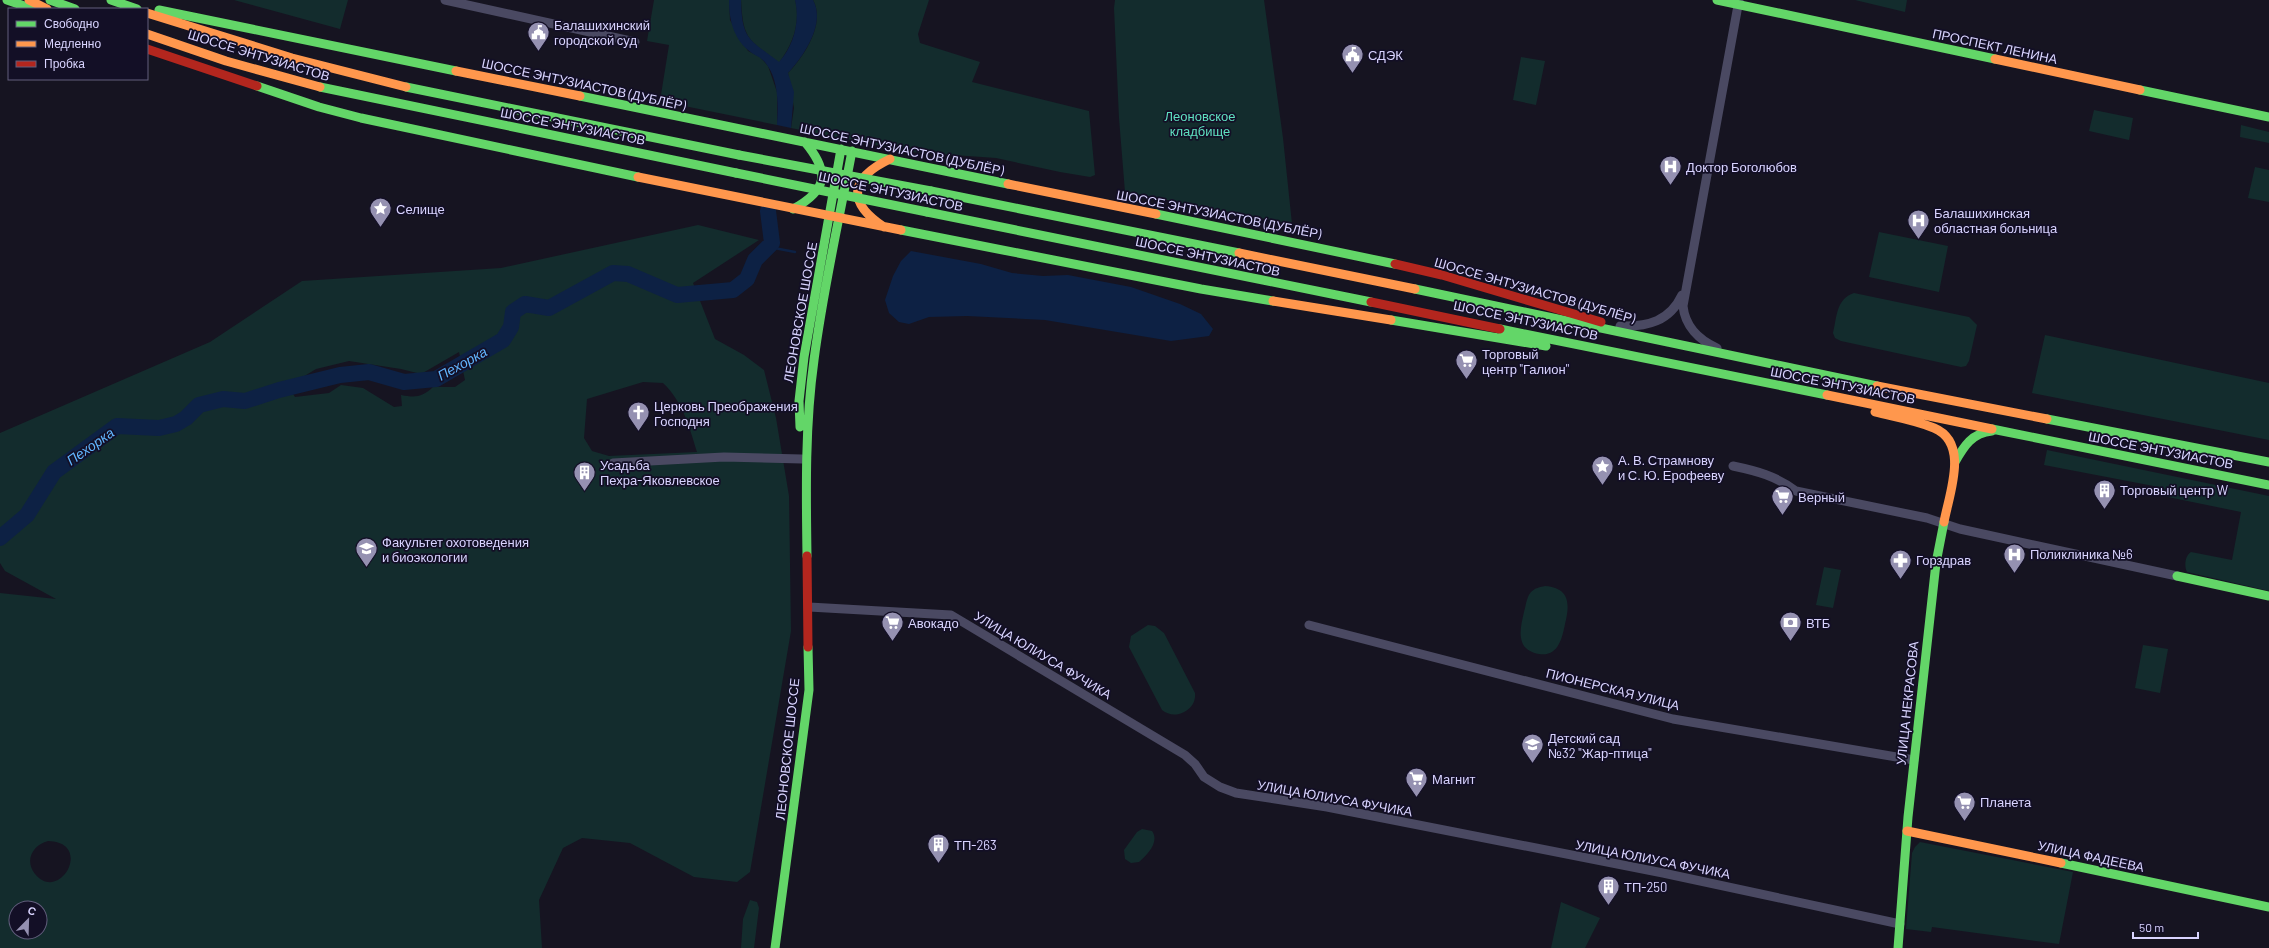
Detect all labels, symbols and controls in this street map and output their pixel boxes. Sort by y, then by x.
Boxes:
legend [8,8,148,80]
text: Свободно [44,16,99,31]
place label: Балашихинский городской суд [554,17,650,48]
public building icon: Балашихинский городской суд [525,19,551,52]
street label: ПРОСПЕКТ ЛЕНИНА [1931,25,2059,67]
street label: ШОССЕ ЭНТУЗИАСТОВ [186,26,332,84]
text: Медленно [44,36,101,51]
public building icon: СДЭК [1340,42,1366,75]
place label: СДЭК [1368,47,1403,63]
street label: ШОССЕ ЭНТУЗИАСТОВ (ДУБЛЁР) [480,55,688,114]
text: Пробка [44,56,85,71]
street label: ШОССЕ ЭНТУЗИАСТОВ [499,104,647,148]
park label: Леоновское кладбище [1165,108,1235,139]
street label: ШОССЕ ЭНТУЗИАСТОВ (ДУБЛЁР) [798,120,1006,179]
hospital icon: Доктор Боголюбов [1658,154,1684,187]
place label: Доктор Боголюбов [1686,159,1797,175]
street label: ШОССЕ ЭНТУЗИАСТОВ [817,168,965,214]
street label: ШОССЕ ЭНТУЗИАСТОВ (ДУБЛЁР) [1115,186,1323,242]
place icon: Селище [368,196,394,229]
place label: Селище [396,201,445,217]
place label: Балашихинская областная больница [1934,205,2058,236]
hospital icon: Балашихинская областная больница [1906,207,1932,240]
street label: ШОССЕ ЭНТУЗИАСТОВ [1134,233,1282,279]
street label: ЛЕОНОВСКОЕ ШОССЕ [780,240,820,384]
street label: ШОССЕ ЭНТУЗИАСТОВ (ДУБЛЁР) [1433,254,1637,326]
street label: ШОССЕ ЭНТУЗИАСТОВ [1452,297,1600,343]
water label: Пехорка [434,342,490,384]
place label: Торговый центр "Галион" [1482,346,1570,377]
supermarket icon: Торговый центр "Галион" [1454,348,1480,381]
street label: ШОССЕ ЭНТУЗИАСТОВ [1769,363,1917,407]
place label: Церковь Преображения Господня [654,398,798,429]
church icon: Церковь Преображения Господня [625,400,651,433]
water label: Пехорка [63,423,117,468]
street label: ШОССЕ ЭНТУЗИАСТОВ [2087,428,2235,472]
place label: А. В. Страмнову и С. Ю. Ерофееву [1618,452,1725,483]
place icon: А. В. Страмнову и С. Ю. Ерофееву [1590,454,1616,487]
place label: Усадьба Пехра-Яковлевское [600,457,720,488]
building icon: Усадьба Пехра-Яковлевское [572,459,598,492]
building icon: Торговый центр W [2092,477,2118,510]
place label: Торговый центр W [2120,482,2229,498]
supermarket icon: Верный [1769,484,1795,517]
place label: Верный [1798,489,1845,505]
place label: Факультет охотоведения и биоэкологии [382,534,529,565]
school or university icon: Факультет охотоведения и биоэкологии [354,536,380,569]
hospital icon: Поликлиника №6 [2001,541,2027,574]
place label: Поликлиника №6 [2030,546,2133,562]
pharmacy icon: Горздрав [1887,547,1913,580]
place label: Горздрав [1916,552,1971,568]
street label: УЛИЦА ЮЛИУСА ФУЧИКА [971,608,1115,703]
supermarket icon: Авокадо [879,610,905,643]
bank icon: ВТБ [1777,610,1803,643]
place label: Авокадо [908,615,959,631]
place label: ВТБ [1806,615,1830,631]
street label: УЛИЦА НЕКРАСОВА [1893,640,1921,766]
street label: ПИОНЕРСКАЯ УЛИЦА [1545,665,1682,713]
street label: ЛЕОНОВСКОЕ ШОССЕ [772,677,802,821]
place label: Детский сад №32 "Жар-птица" [1548,730,1652,761]
school or university icon: Детский сад №32 "Жар-птица" [1520,732,1546,765]
supermarket icon: Магнит [1404,766,1430,799]
place label: Магнит [1432,771,1475,787]
street label: УЛИЦА ЮЛИУСА ФУЧИКА [1256,776,1414,820]
supermarket icon: Планета [1952,789,1978,822]
place label: Планета [1980,794,2032,810]
building icon: ТП-263 [926,832,952,865]
street label: УЛИЦА ЮЛИУСА ФУЧИКА [1574,836,1732,882]
place label: ТП-263 [954,837,997,853]
street label: УЛИЦА ФАДЕЕВА [2036,837,2146,875]
building icon: ТП-250 [1596,874,1622,907]
place label: ТП-250 [1624,879,1667,895]
north arrow [8,900,48,940]
text: С [26,903,38,918]
scale bar [2133,914,2198,940]
text: 50 m [2139,920,2164,934]

